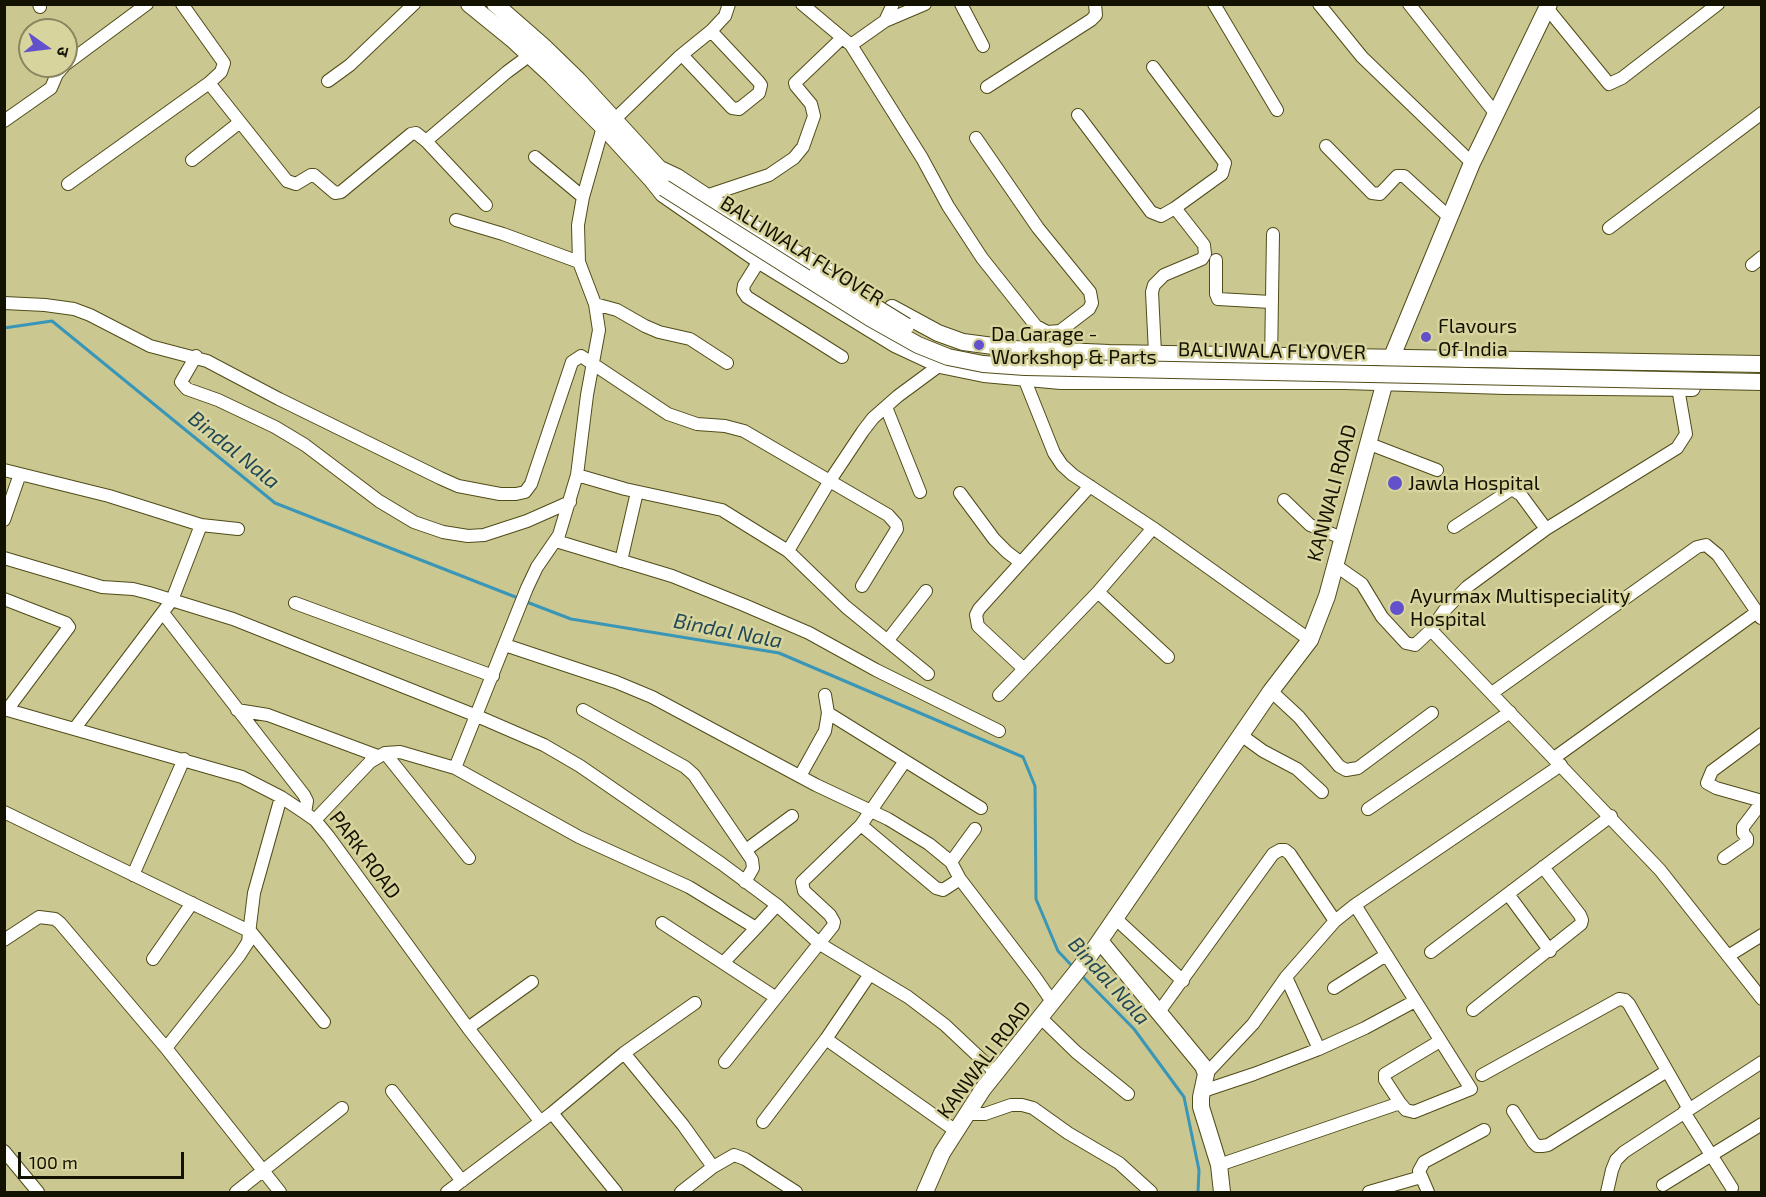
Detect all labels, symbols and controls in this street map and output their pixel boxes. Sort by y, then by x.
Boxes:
north arrow [18,18,78,78]
text: उ [54,45,74,59]
street label: BALLIWALA FLYOVER [716,191,888,311]
place label: Flavours Of India [1438,314,1517,361]
place label: Da Garage - Workshop & Parts [991,322,1157,369]
marker: Flavours Of India [1419,330,1433,344]
street label: BALLIWALA FLYOVER [1178,337,1366,365]
marker: Da Garage - Workshop & Parts [972,338,986,352]
water label: Bindal Nala [183,406,285,494]
street label: KANWALI ROAD [1302,422,1362,564]
place label: Jawla Hospital [1408,471,1540,495]
marker: Jawla Hospital [1386,474,1404,492]
place label: Ayurmax Multispeciality Hospital [1410,584,1630,631]
marker: Ayurmax Multispeciality Hospital [1388,599,1406,617]
water label: Bindal Nala [672,608,784,654]
street label: PARK ROAD [324,806,406,904]
water label: Bindal Nala [1063,932,1155,1030]
street label: KANWALI ROAD [932,997,1036,1123]
scale bar [21,1140,188,1178]
text: 100 m [29,1151,78,1173]

